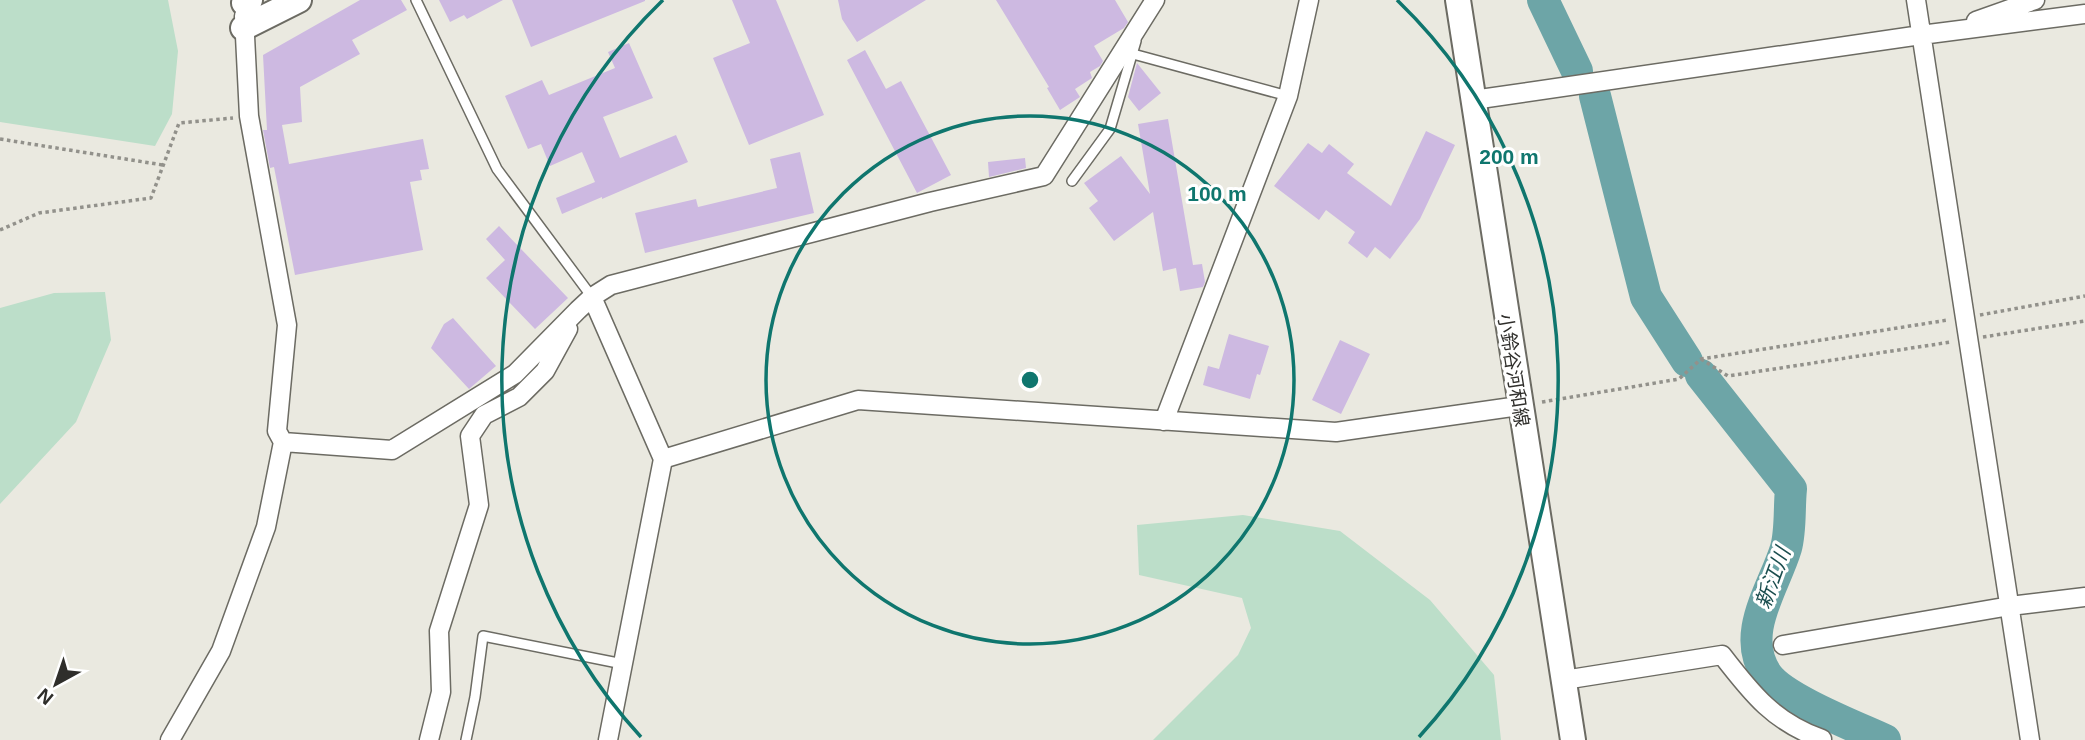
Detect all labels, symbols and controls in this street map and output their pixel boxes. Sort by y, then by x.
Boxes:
text: 200 m [1479,145,1539,168]
text: 100 m [1187,182,1247,205]
street label: 小鈴谷河和線 [1494,312,1533,428]
centre of rings [1018,368,1042,392]
water label: 新江川 [1751,542,1795,611]
north arrow [21,649,91,719]
text: N [33,684,57,709]

